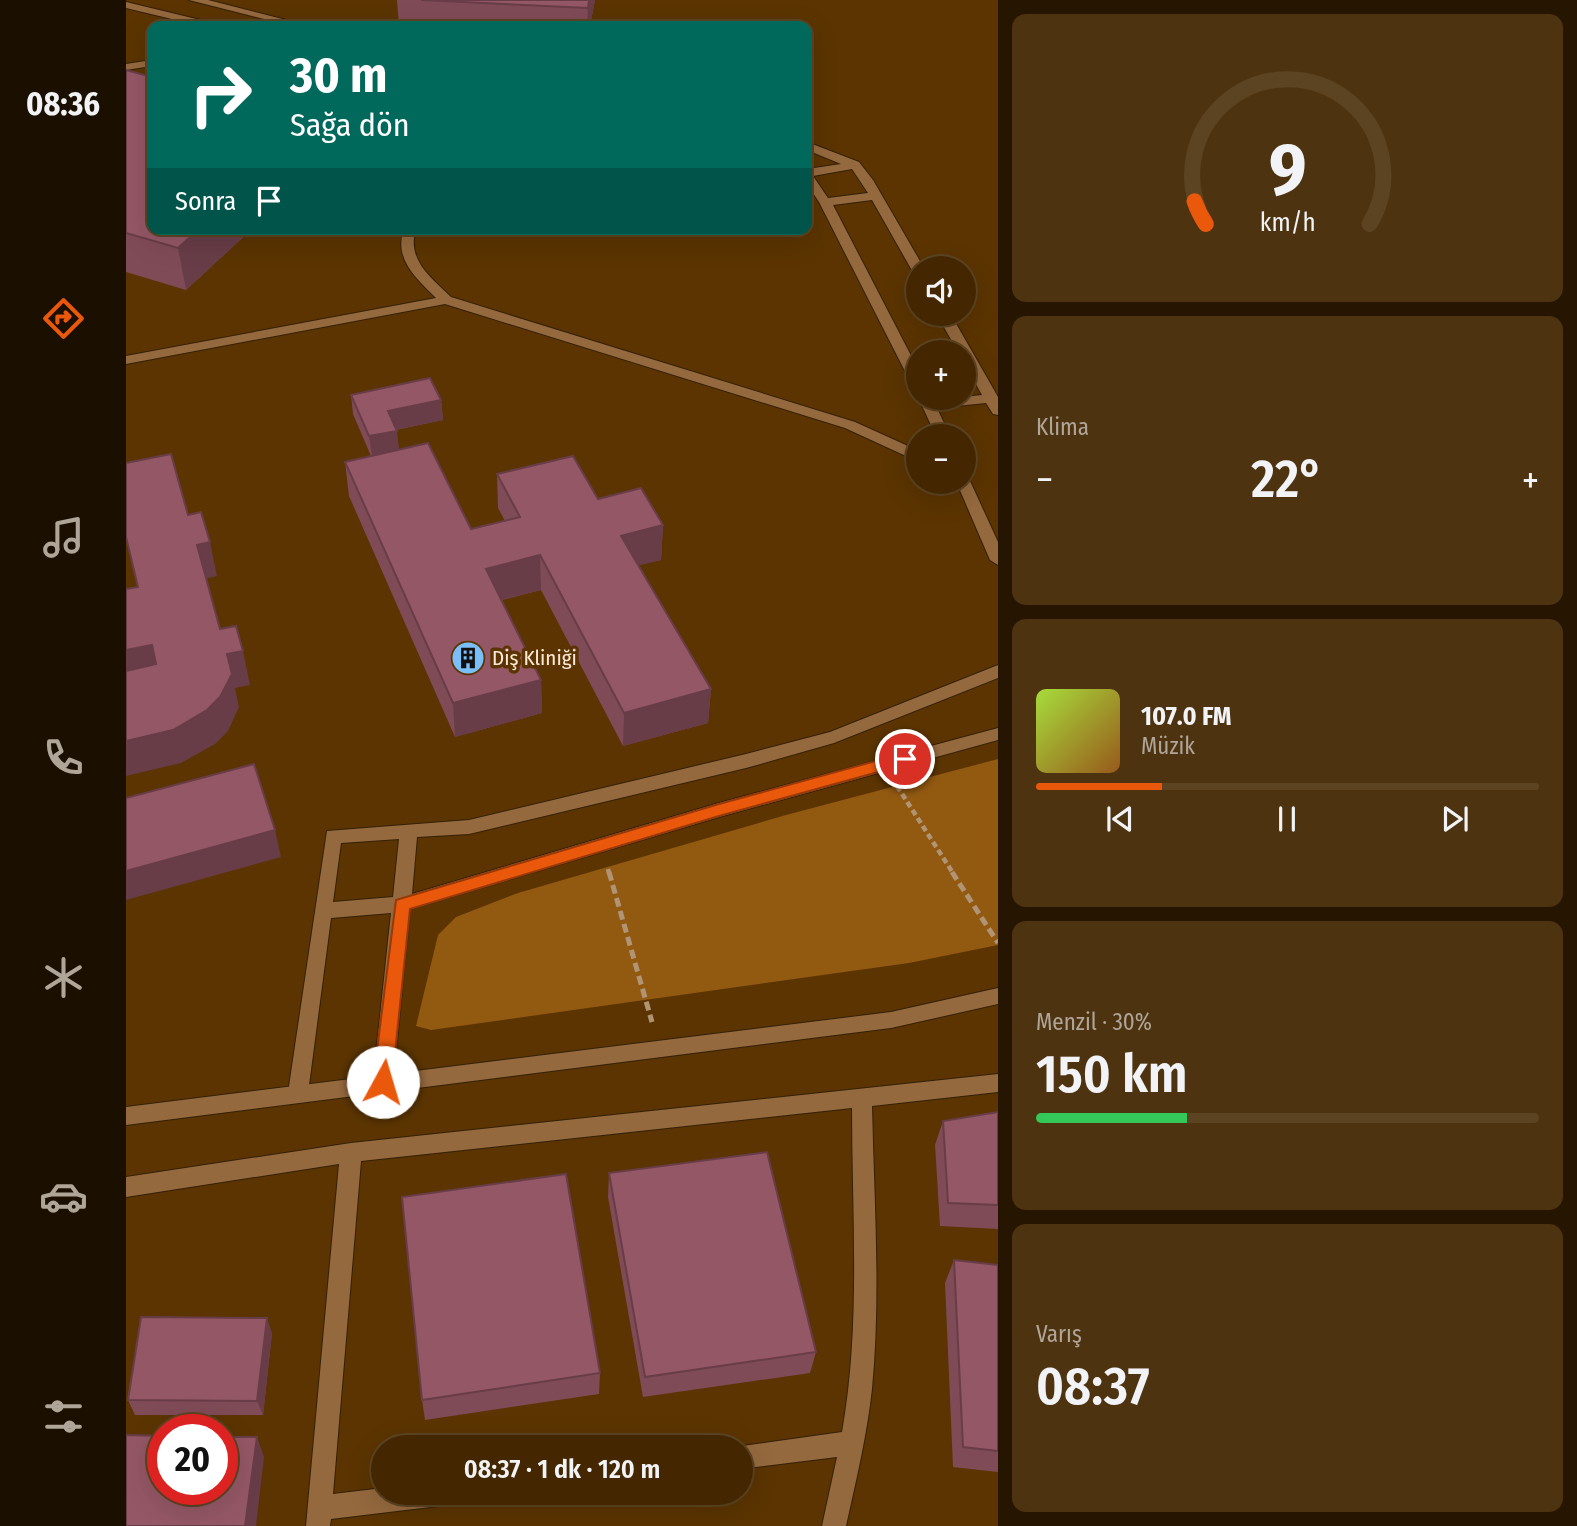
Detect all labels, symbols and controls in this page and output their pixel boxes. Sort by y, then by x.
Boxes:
text: 30 m [290,46,388,105]
icon: right [175,49,266,140]
text: 08:36 [26,85,100,123]
text: Sağa dön [290,106,410,144]
text: 9 [1269,127,1306,214]
icon: arrive [250,182,288,220]
text: Sonra [175,186,236,217]
text: km/h [1260,208,1315,238]
map controls [906,256,976,494]
button: sound [906,256,976,326]
icon: directions [39,294,88,343]
button: + [906,340,976,410]
text: Klima [1036,413,1089,441]
button: − [906,424,976,494]
text: 22° [1251,448,1323,511]
text: − [1036,457,1053,503]
text: + [1522,457,1539,503]
icon: music [39,513,88,562]
building icon: Diş Kliniği [449,639,487,677]
place label: Diş Kliniği [492,645,577,671]
text: 107.0 FM [1141,701,1232,732]
pin [875,729,935,789]
text: Müzik [1141,732,1195,760]
icon: phone [39,733,88,782]
icon: arrive [886,740,924,778]
icon: previous [1101,800,1139,838]
icon: pause [1268,800,1306,838]
icon: next [1436,800,1474,838]
icon: climate [39,953,88,1002]
text: Menzil · 30% [1036,1008,1152,1036]
text: 150 km [1036,1043,1188,1106]
position arrow [346,1045,420,1119]
icon: car [39,1172,88,1221]
text: Varış [1036,1320,1082,1348]
text: 08:37 [1036,1355,1150,1418]
icon: filters [39,1392,88,1441]
speed limit sign: 20 [147,1414,238,1505]
text: 08:37 · 1 dk · 120 m [464,1454,660,1485]

